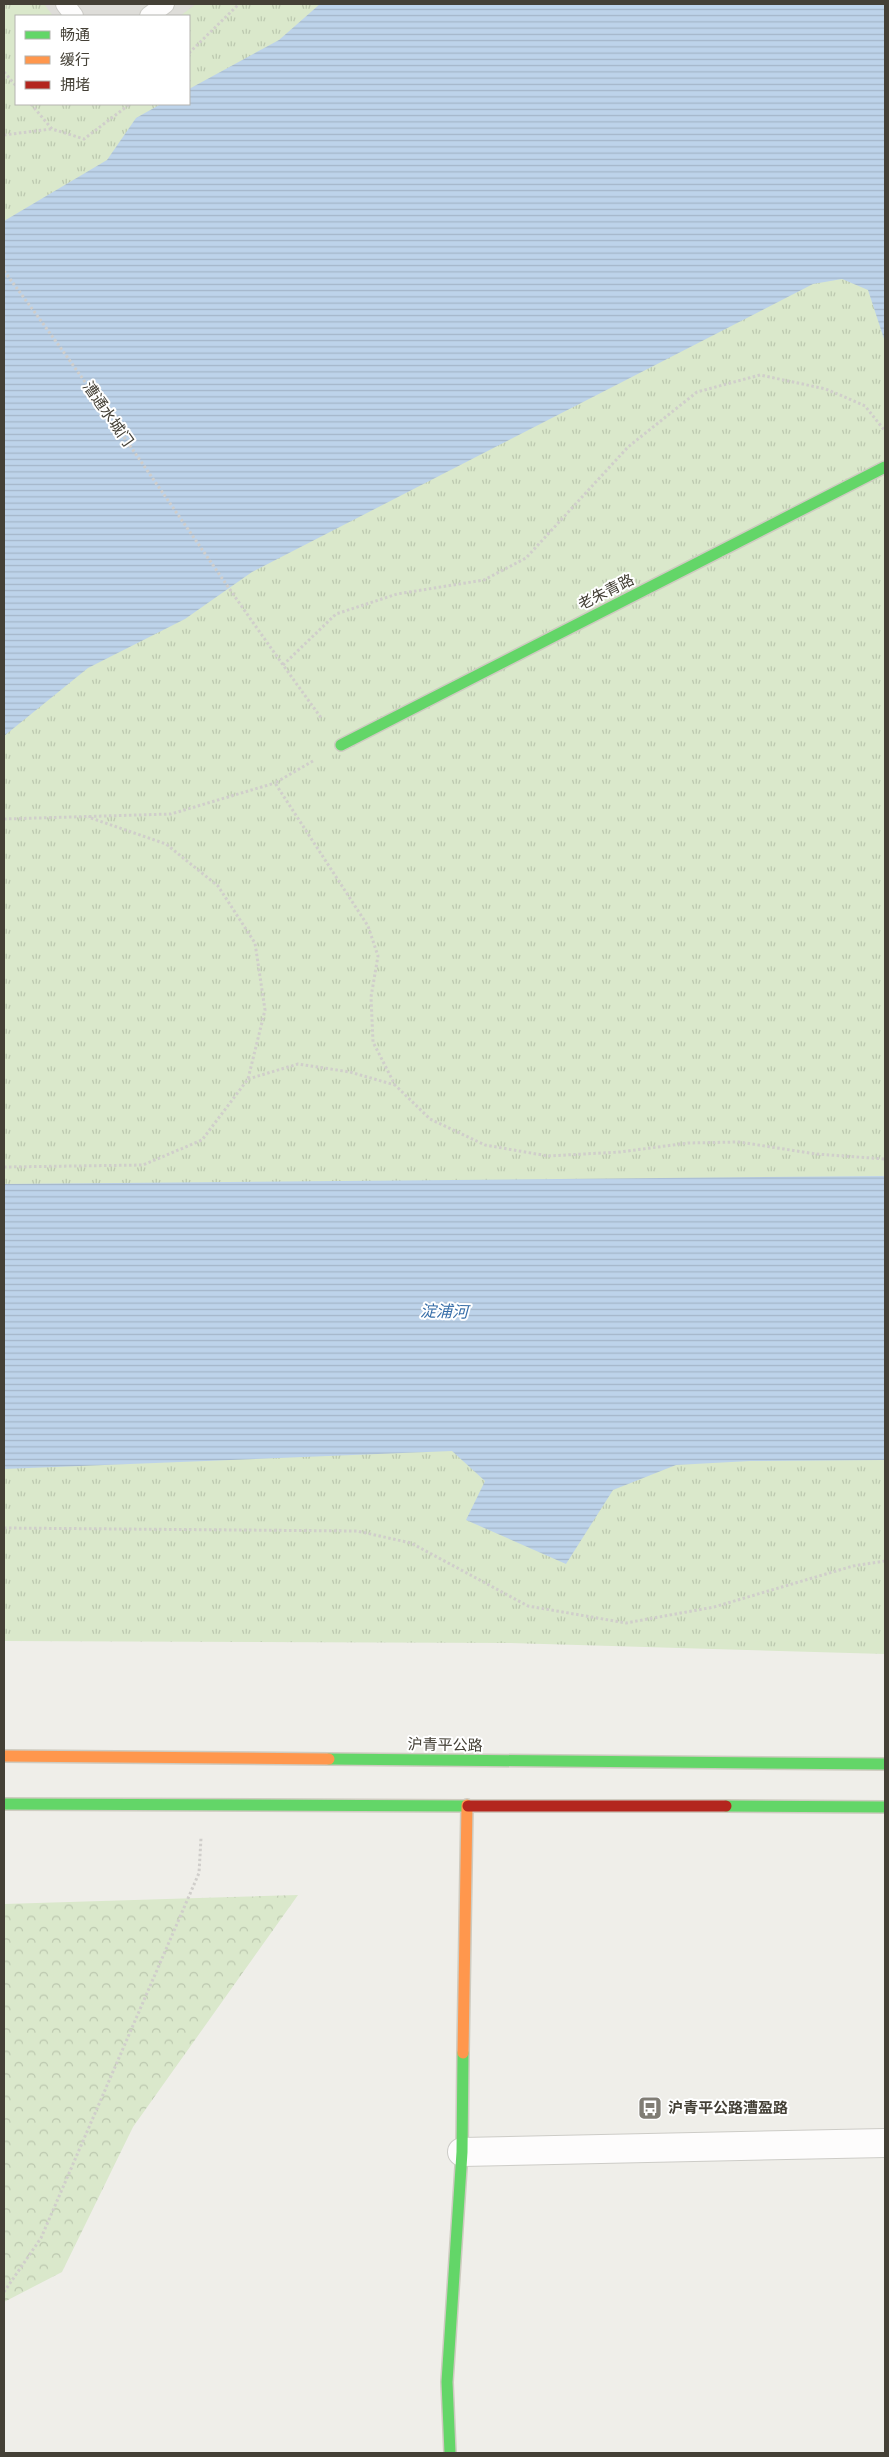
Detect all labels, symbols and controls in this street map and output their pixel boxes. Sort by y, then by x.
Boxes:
legend [15,15,190,105]
text: 畅通 [60,25,90,43]
text: 缓行 [60,50,90,68]
text: 拥堵 [60,75,90,93]
street label: 漕通水城门 [80,378,138,449]
street label: 老朱青路 [575,569,636,613]
water label: 淀浦河 [420,1301,471,1320]
street label: 沪青平公路 [407,1734,483,1754]
bus stop icon: 沪青平公路漕盈路 [637,2095,663,2121]
place label: 沪青平公路漕盈路 [668,2098,788,2116]

